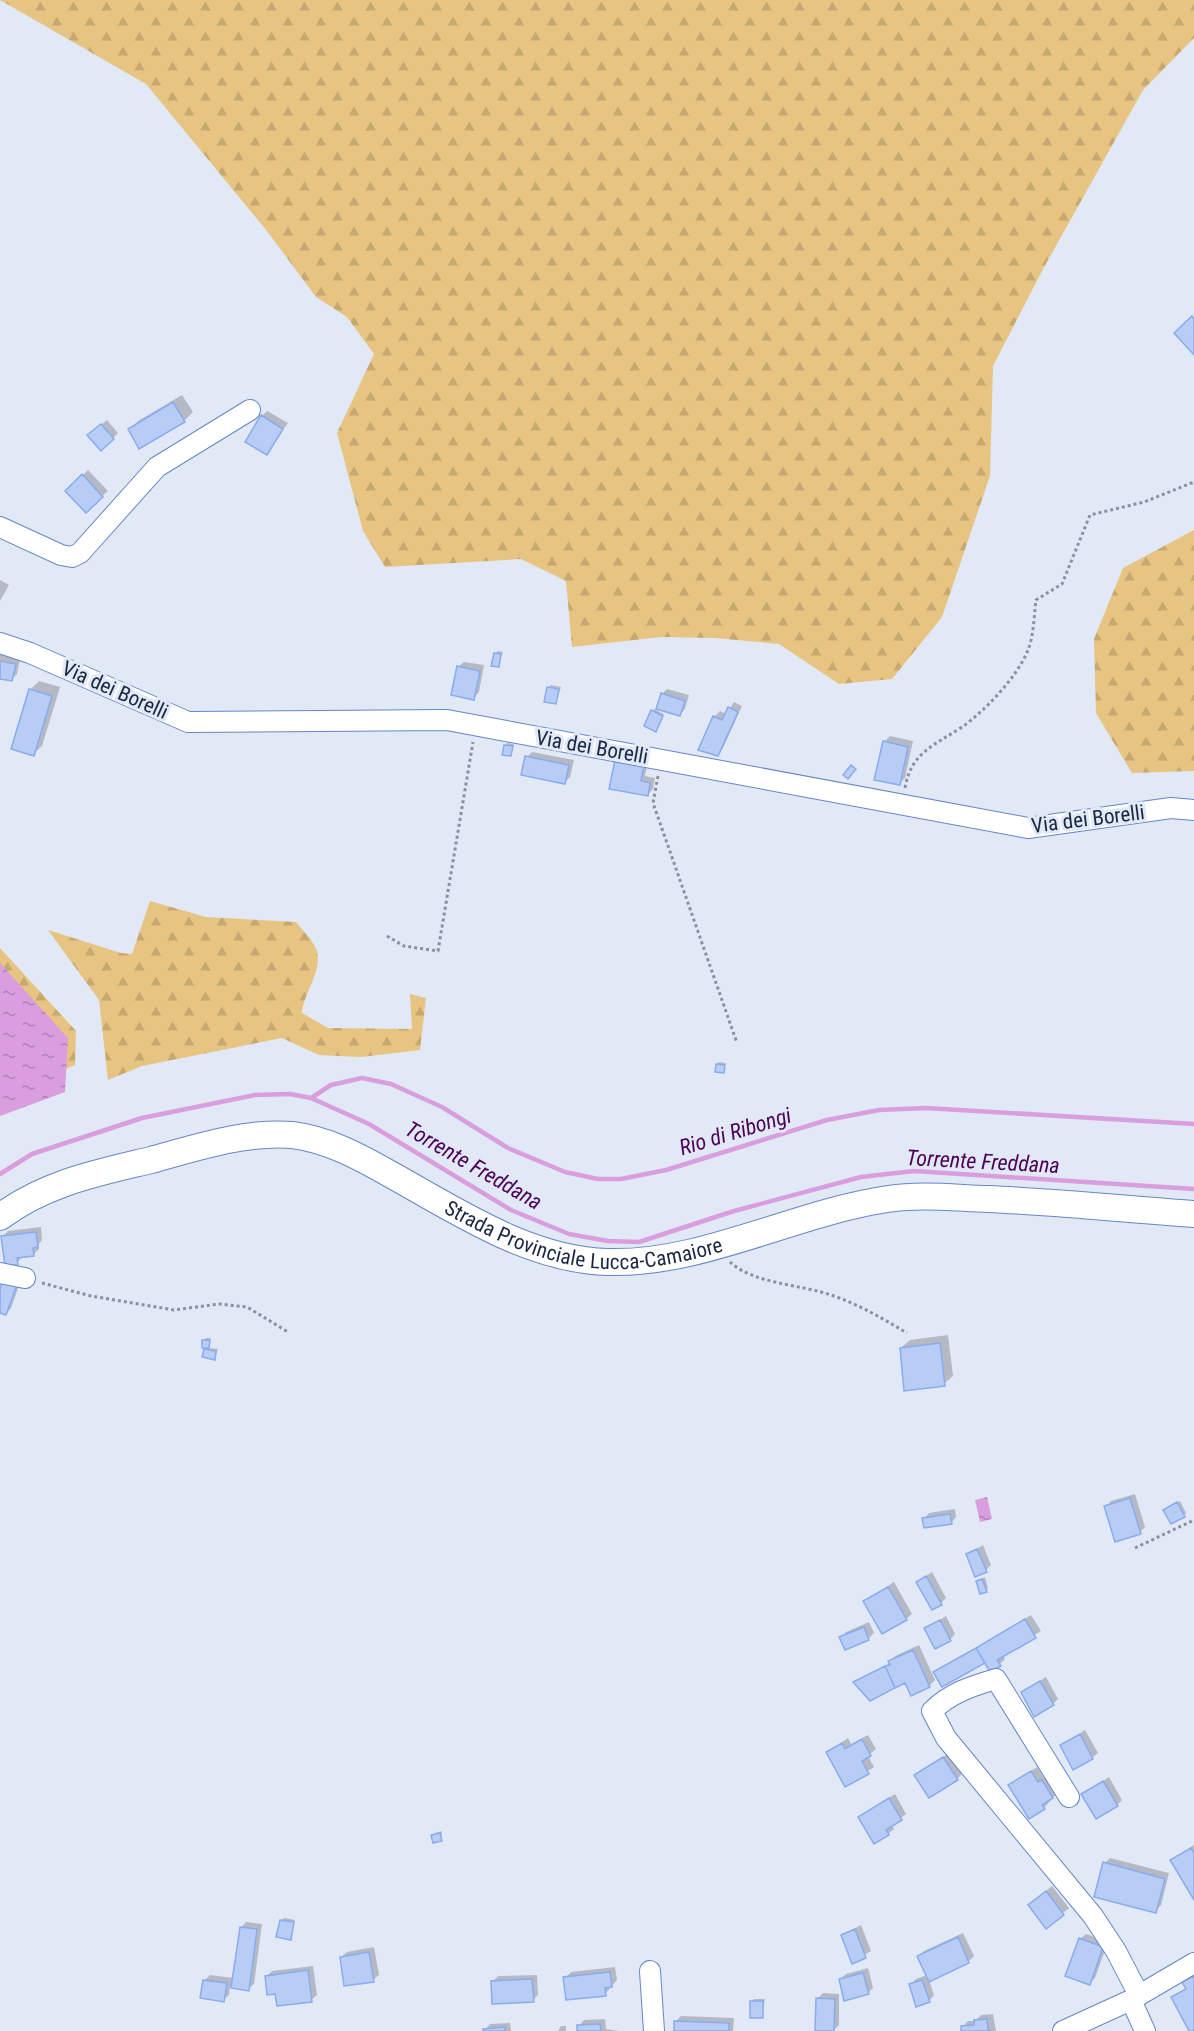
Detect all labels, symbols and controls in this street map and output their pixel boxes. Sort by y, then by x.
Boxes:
street label: Via dei Borelli [58,656,172,724]
street label: Via dei Borelli [534,725,650,769]
street label: Via dei Borelli [1030,800,1146,838]
water label: Rio di Ribongi [676,1103,794,1160]
water label: Torrente Freddana [401,1116,546,1215]
water label: Torrente Freddana [906,1145,1060,1178]
street label: Strada Provinciale Lucca-Camaiore [441,1196,725,1274]

